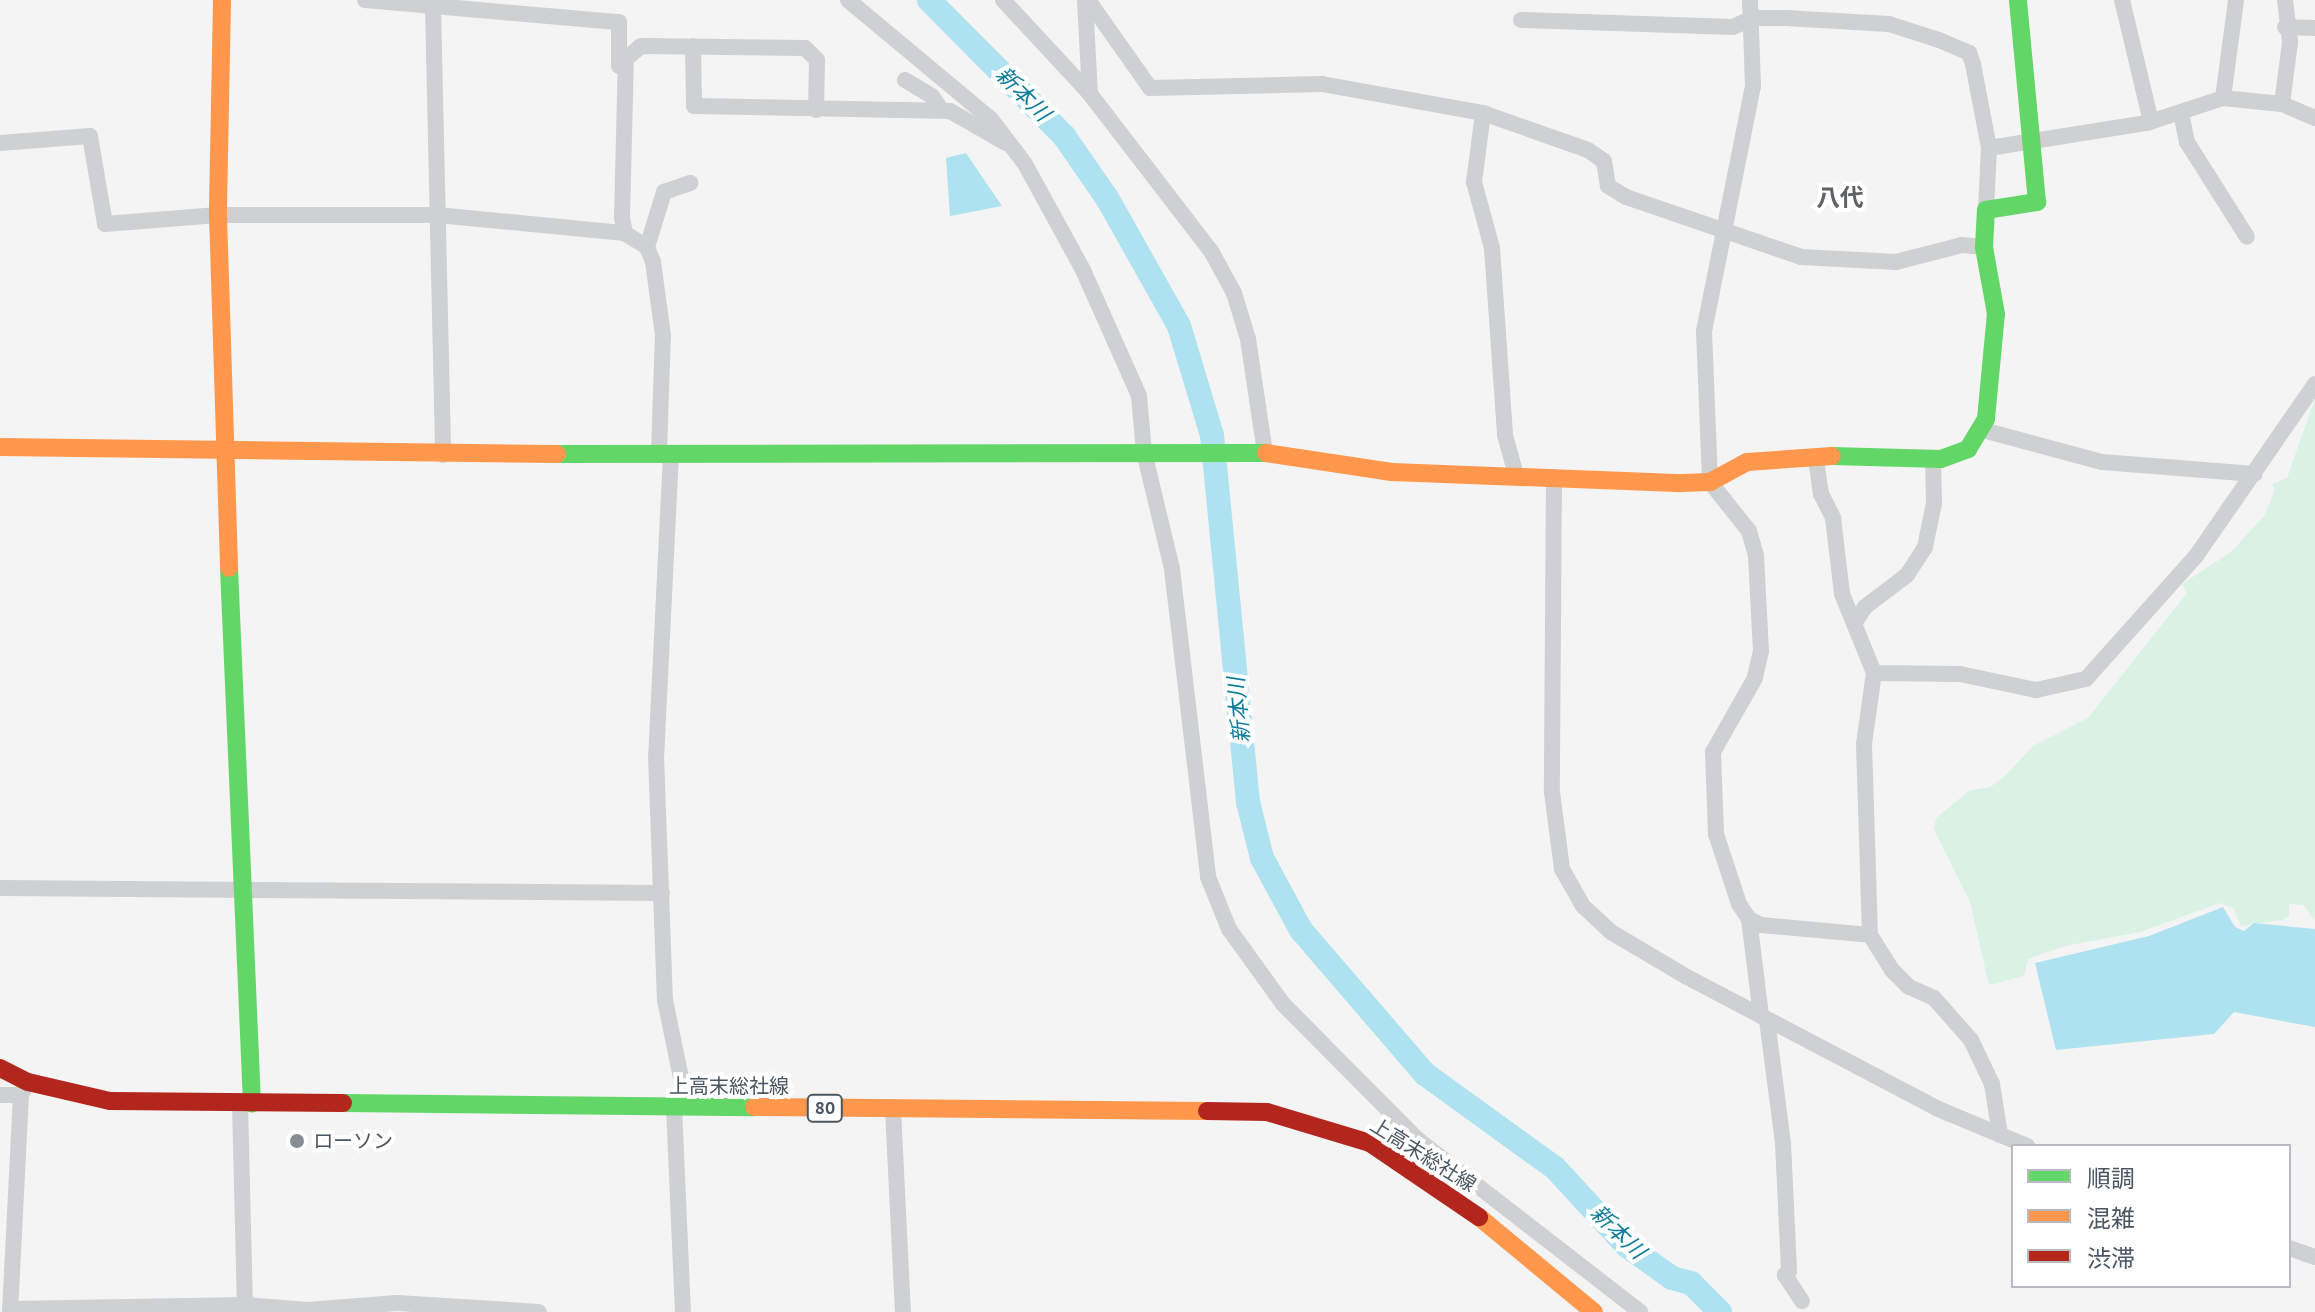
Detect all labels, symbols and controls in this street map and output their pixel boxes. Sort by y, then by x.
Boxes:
water label: 新本川 [990,61,1056,127]
district label: 八代 [1816,184,1864,212]
water label: 新本川 [1223,676,1255,744]
street label: 上高末総社線 [669,1074,789,1098]
road number: 80 [805,1094,845,1122]
street label: 上高末総社線 [1366,1113,1480,1197]
place label: ローソン [313,1129,393,1153]
marker: ローソン [288,1132,306,1150]
legend [2011,1144,2291,1288]
text: 順調 [2087,1163,2135,1194]
water label: 新本川 [1585,1200,1651,1264]
text: 混雑 [2087,1203,2135,1234]
text: 渋滞 [2087,1243,2135,1274]

